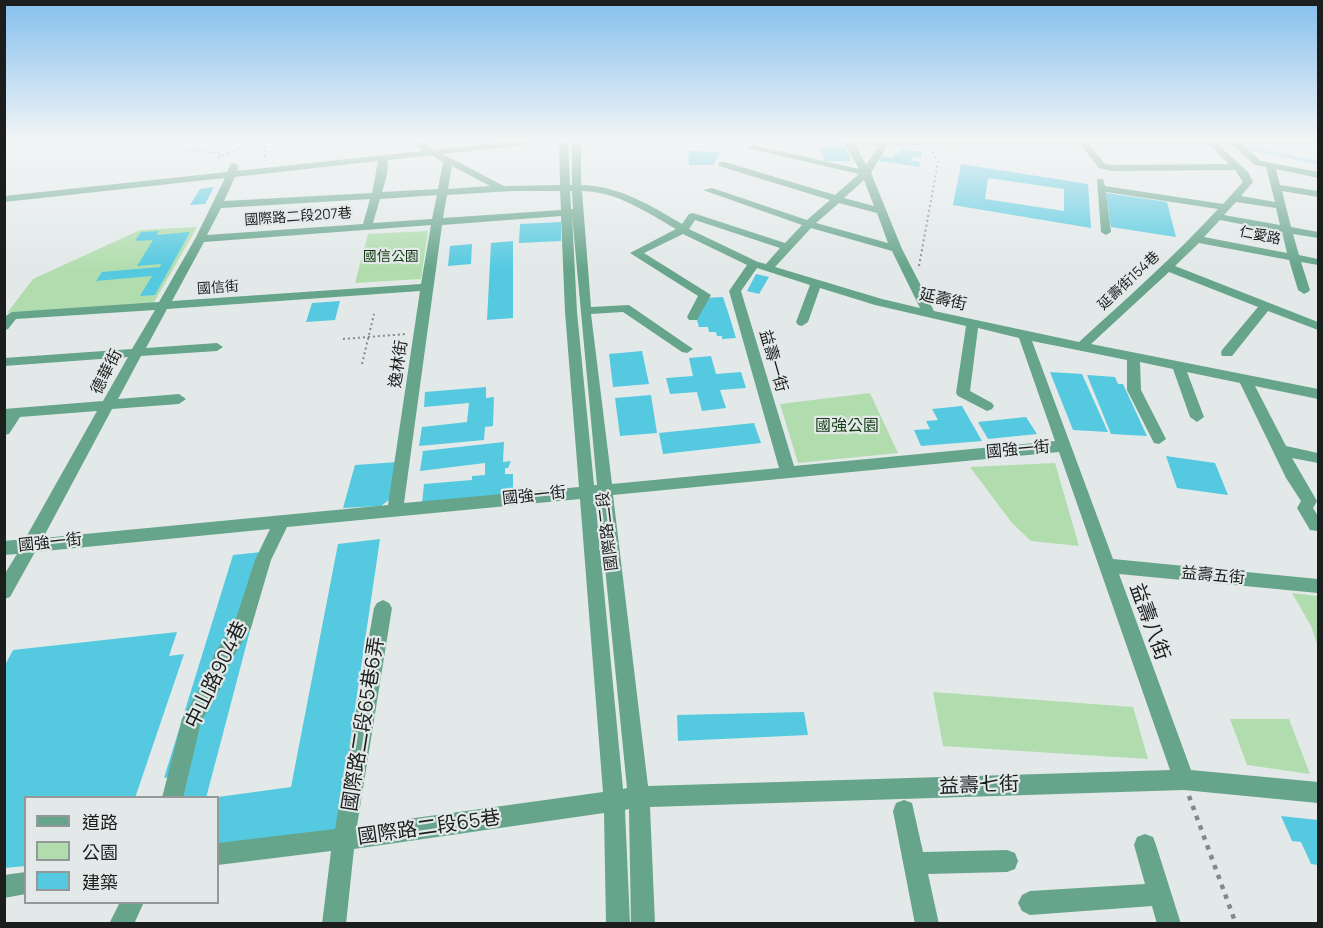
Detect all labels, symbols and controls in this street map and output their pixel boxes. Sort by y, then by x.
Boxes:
street label: 國際路二段207巷 [244,205,352,229]
street label: 仁愛路 [1238,224,1282,248]
street label: 延壽街154巷 [1095,248,1163,314]
park label: 國信公園 [363,249,419,265]
street label: 國信街 [196,278,240,298]
street label: 延壽街 [917,285,969,315]
street label: 益壽一街 [755,328,791,394]
street label: 逸林街 [386,339,412,389]
street label: 德華街 [88,346,126,398]
park label: 國強公園 [815,417,879,437]
street label: 國強一街 [985,438,1051,462]
street label: 國強一街 [501,483,567,509]
street label: 國際路二段 [594,490,622,572]
street label: 國強一街 [17,530,83,556]
street label: 益壽五街 [1180,564,1246,588]
street label: 益壽八街 [1124,580,1174,664]
street label: 中山路904巷 [181,617,253,733]
street label: 國際路二段65巷6弄 [338,635,390,813]
street label: 益壽七街 [939,773,1019,799]
legend [24,796,219,904]
street label: 國際路二段65巷 [356,806,502,850]
text: 道路 [82,810,118,834]
text: 公園 [82,840,118,864]
text: 建築 [82,870,118,894]

